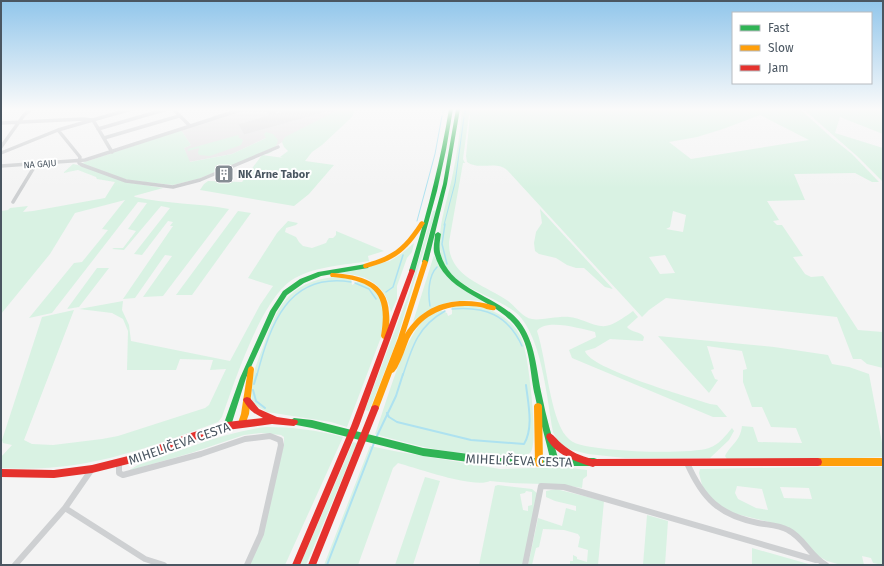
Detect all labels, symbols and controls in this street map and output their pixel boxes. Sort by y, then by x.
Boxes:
legend [732,12,872,84]
text: Fast [768,21,790,35]
text: Slow [768,41,794,55]
text: Jam [768,61,788,75]
street label: NA GAJU [23,158,57,170]
building icon: NK Arne Tabor [213,163,235,185]
place label: NK Arne Tabor [238,168,310,181]
street label: MIHELIČEVA CESTA [126,418,233,468]
street label: MIHELIČEVA CESTA [465,450,573,470]

